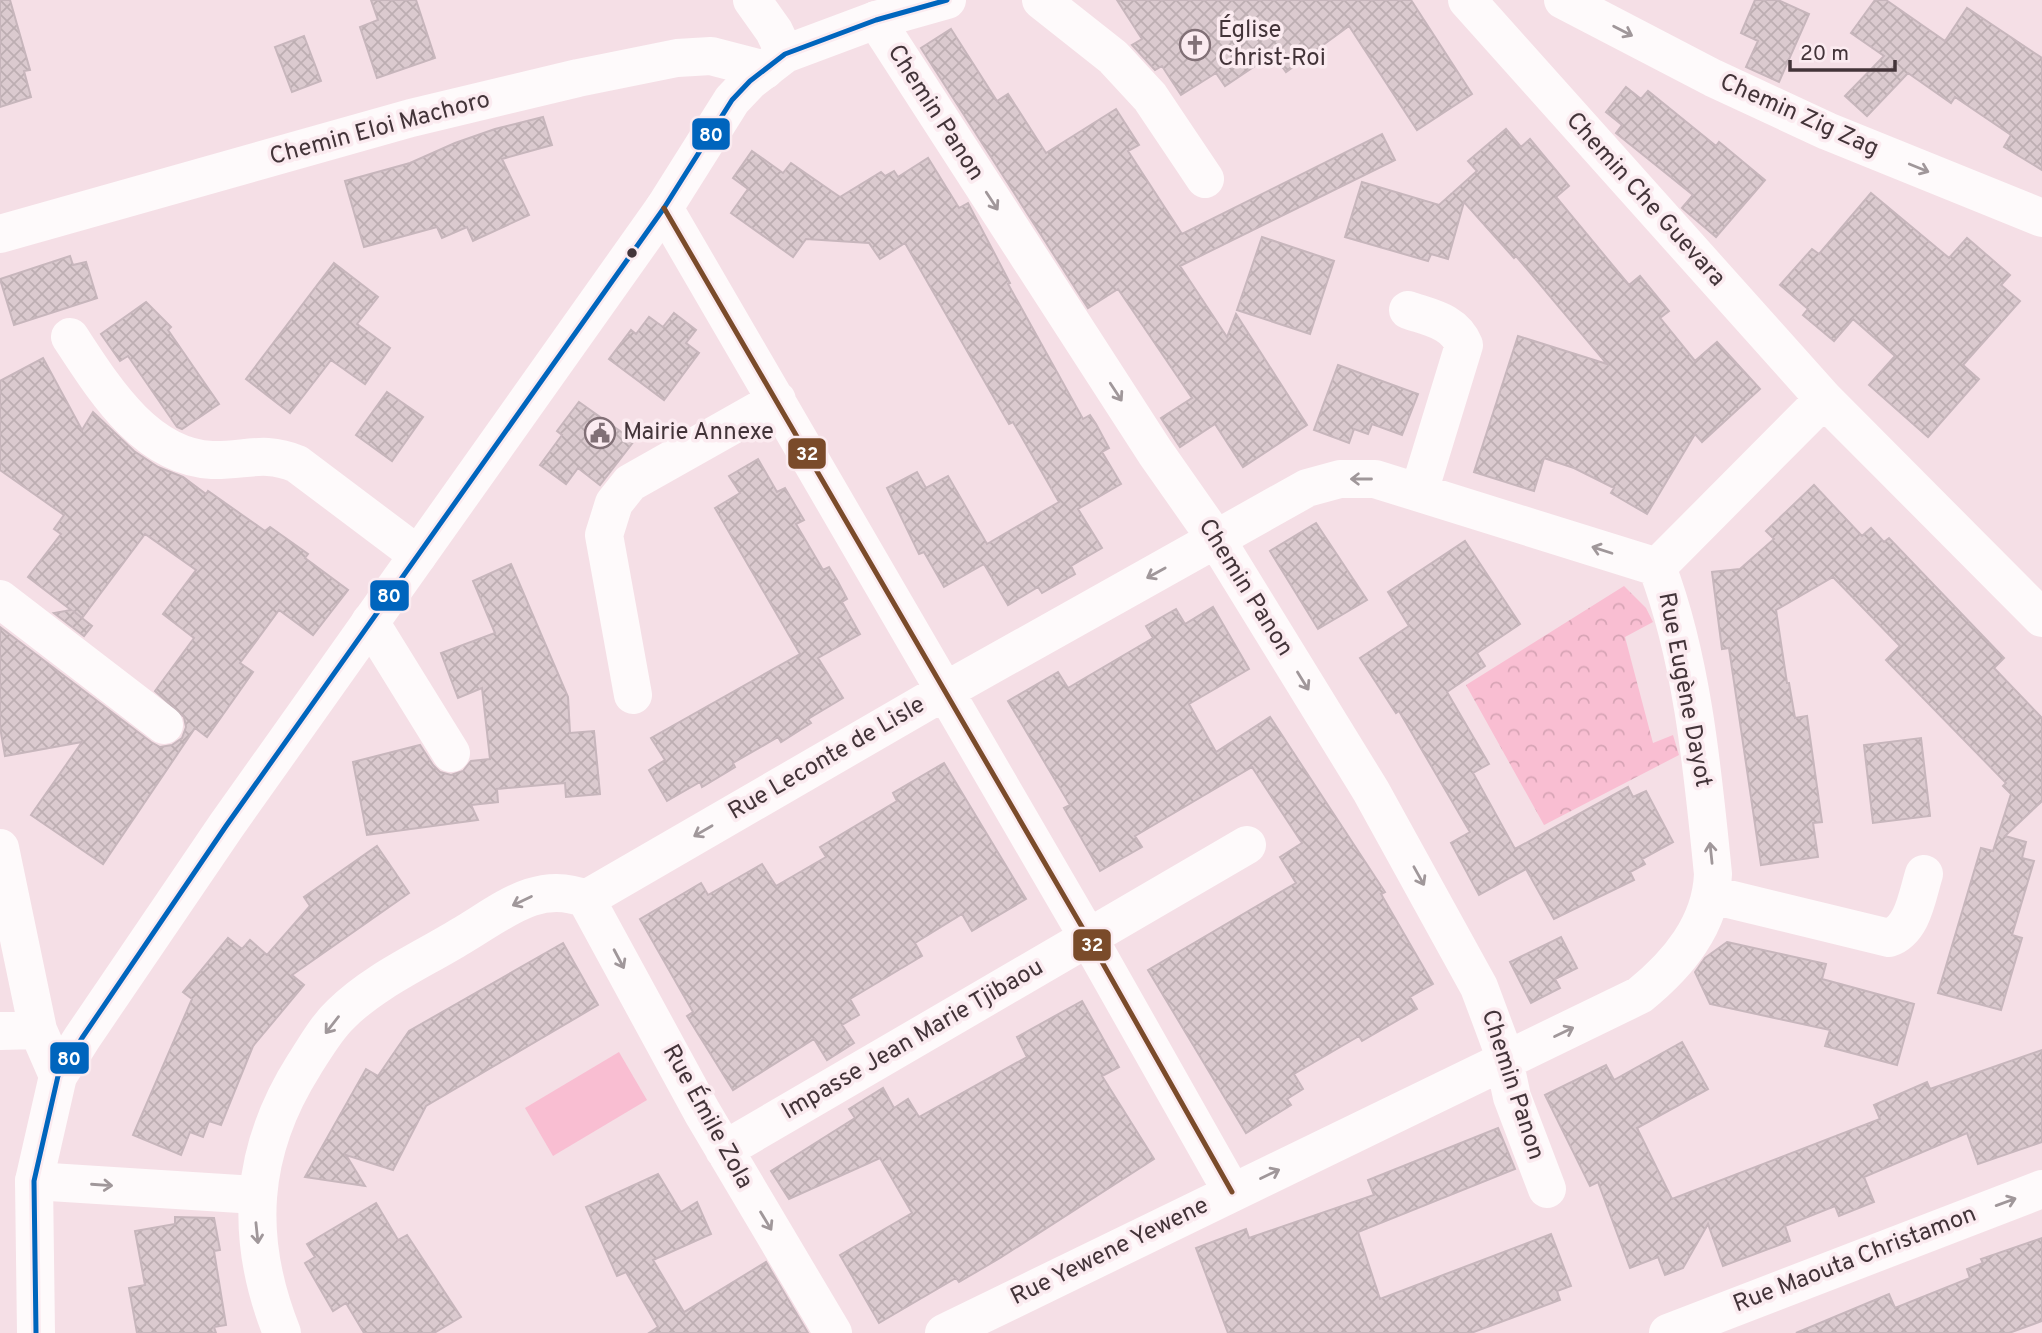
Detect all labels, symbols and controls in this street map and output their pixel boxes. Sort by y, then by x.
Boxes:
place label: Église Christ-Roi [1218,14,1326,74]
one-way arrow [1612,25,1633,39]
church icon: Église Christ-Roi [1178,28,1212,62]
scale bar [1790,28,1895,72]
street label: Chemin Panon [880,39,990,187]
text: 20 m [1800,41,1849,68]
street label: Chemin Zig Zag [1715,68,1883,164]
street label: Chemin Eloi Machoro [267,85,493,173]
street label: Chemin Che Guevara [1559,106,1731,294]
line badge: 80 [691,117,731,151]
text: 80 [699,124,723,148]
one-way arrow [1907,162,1929,175]
one-way arrow [985,191,1000,210]
unlabelled marker [625,246,639,260]
one-way arrow [1109,382,1124,401]
public building icon: Mairie Annexe [583,416,617,450]
place label: Mairie Annexe [623,418,774,448]
line badge: 32 [787,437,827,470]
text: 32 [796,443,818,467]
one-way arrow [1349,472,1372,486]
street label: Chemin Panon [1191,514,1299,662]
one-way arrow [1591,542,1613,555]
one-way arrow [1146,567,1167,580]
line badge: 80 [369,579,410,612]
text: 80 [377,585,401,609]
street label: Rue Eugène Dayot [1650,590,1718,790]
one-way arrow [1296,670,1310,690]
street label: Rue Leconte de Lisle [723,690,931,828]
one-way arrow [693,825,714,838]
one-way arrow [1704,843,1717,865]
one-way arrow [1412,866,1426,886]
one-way arrow [512,895,533,908]
line badge: 32 [1072,928,1112,962]
text: 32 [1081,934,1103,958]
one-way arrow [612,948,626,968]
street label: Impasse Jean Marie Tjibaou [777,953,1049,1127]
street label: Chemin Panon [1474,1006,1550,1164]
one-way arrow [324,1015,340,1033]
one-way arrow [1553,1025,1574,1039]
street label: Rue Émile Zola [655,1039,761,1194]
line badge: 80 [49,1041,90,1075]
text: 80 [57,1048,81,1072]
one-way arrow [1259,1167,1280,1180]
one-way arrow [91,1179,114,1192]
street label: Rue Yewene Yewene [1006,1191,1214,1313]
one-way arrow [1995,1195,2017,1207]
street label: Rue Maouta Christamon [1729,1200,1981,1320]
one-way arrow [760,1211,774,1231]
one-way arrow [251,1222,264,1244]

